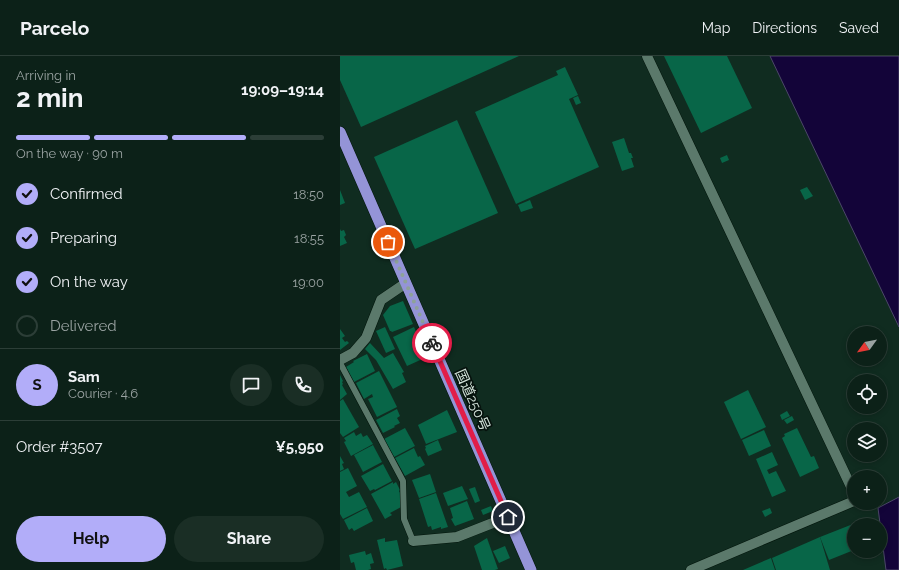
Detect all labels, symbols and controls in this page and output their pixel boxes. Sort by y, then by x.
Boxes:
text: Parcelo [20,17,89,39]
text: Map [702,20,730,36]
text: Directions [752,20,817,36]
text: Saved [839,20,879,36]
text: Arriving in [16,68,76,83]
text: 19:09–19:14 [241,81,324,99]
text: 2 min [16,83,83,113]
text: On the way · 90 m [16,146,123,161]
icon: check [16,183,38,205]
text: Confirmed [50,185,123,203]
text: 18:50 [293,187,324,202]
pin [371,225,405,259]
icon: check [16,227,38,249]
text: Preparing [50,229,117,247]
text: 18:55 [294,231,324,246]
icon: bag [377,231,399,253]
icon: check [16,271,38,293]
text: On the way [50,273,128,291]
text: 19:00 [292,275,324,290]
text: Delivered [50,317,117,335]
courier [412,323,452,363]
north arrow [847,326,887,366]
map controls [847,326,887,558]
icon: bike [421,332,443,354]
button: chat [230,364,272,406]
button: phone [282,364,324,406]
street label: 国道250号 [452,367,494,433]
text: Sam [68,368,100,386]
button: locate [847,374,887,414]
text: S [32,376,42,394]
text: Courier · 4.6 [68,386,138,401]
button: layers [847,422,887,462]
text: Order #3507 [16,438,103,456]
text: ¥5,950 [275,438,324,456]
button: + [847,470,887,510]
pin [491,500,525,534]
icon: home [497,506,519,528]
button: Help [16,516,166,562]
button: Share [174,516,324,562]
button: − [847,518,887,558]

